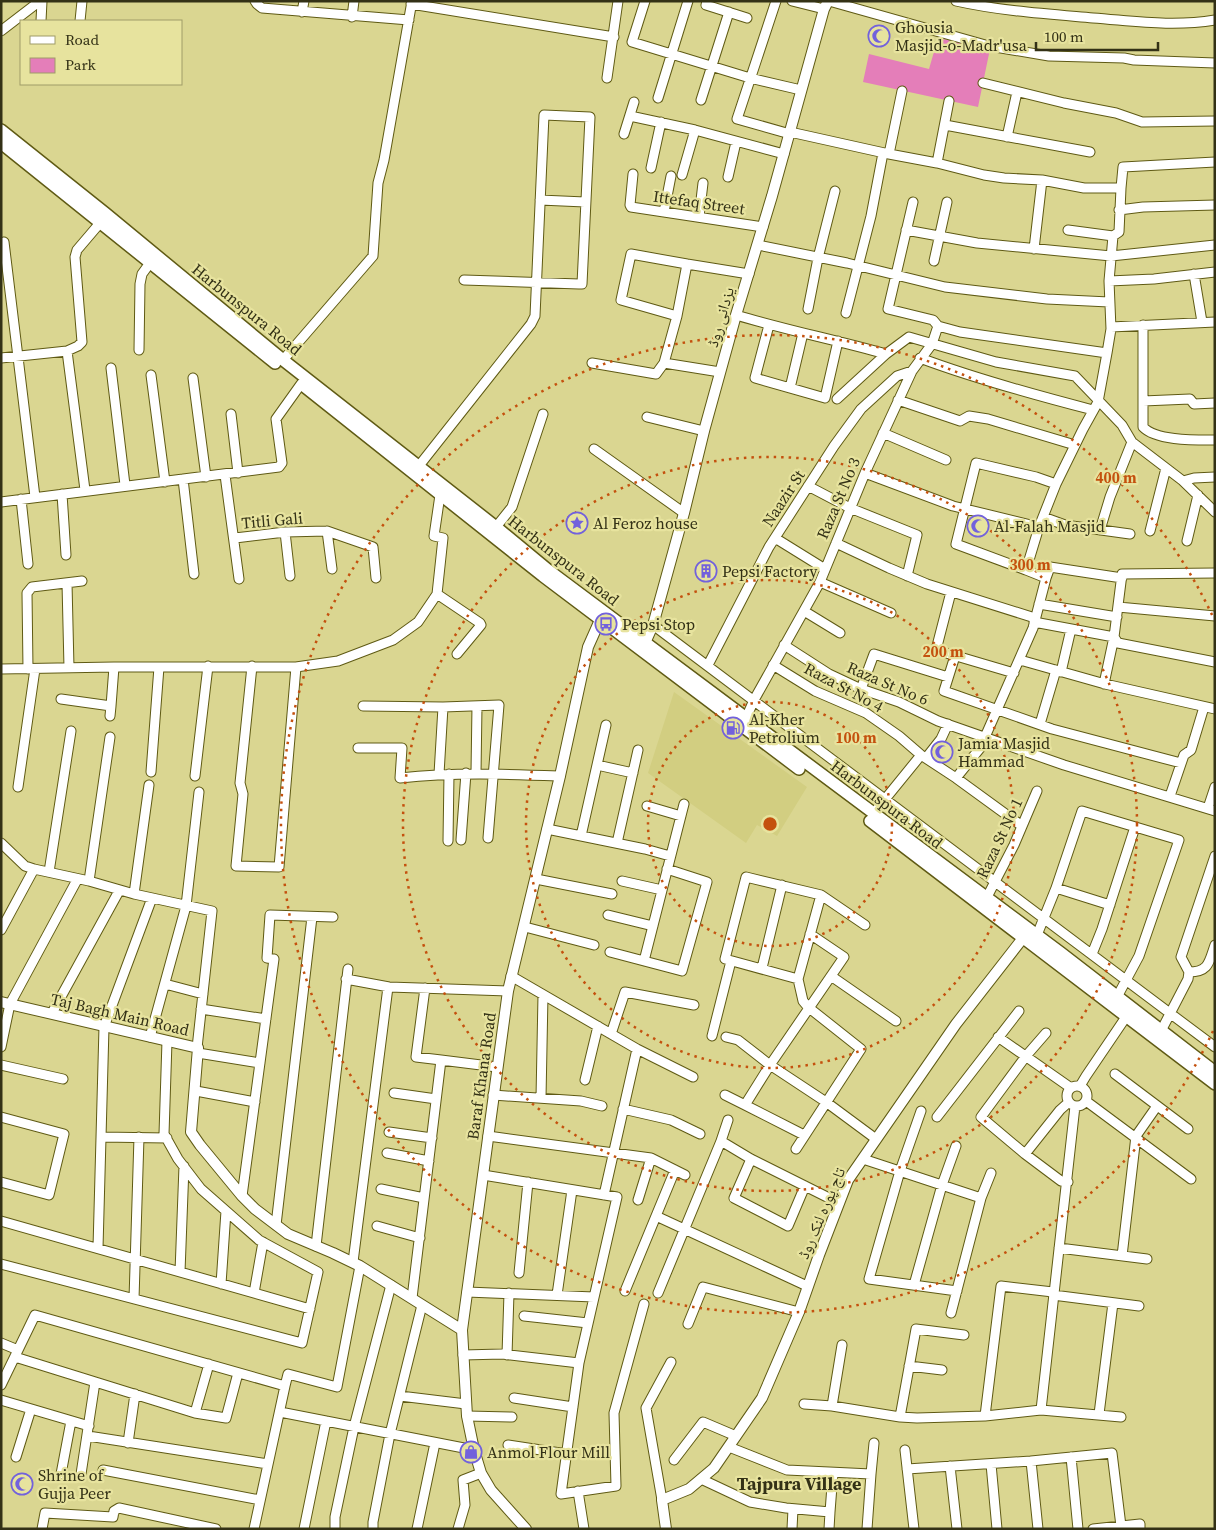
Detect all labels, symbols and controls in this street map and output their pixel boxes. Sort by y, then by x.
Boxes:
place label: Ghousia Masjid-o-Madr'usa [895,16,1028,56]
legend [20,20,182,85]
scale bar [1036,20,1158,52]
mosque icon: Ghousia Masjid-o-Madr'usa [867,24,891,48]
text: 100 m [1044,26,1084,47]
text: Road [65,29,99,50]
text: Park [65,54,97,75]
street label: Ittefaq Street [652,185,747,219]
street label: Harbunspura Road [188,258,306,360]
street label: یزدانی روڈ [701,284,739,350]
street label: Raza St No 3 [811,454,865,542]
street label: Naazir St [756,465,810,531]
text: 400 m [1095,467,1137,488]
street label: Titli Gali [240,506,304,534]
street label: Harbunspura Road [504,510,624,610]
place icon: Al Feroz house [565,511,589,535]
place label: Al Feroz house [593,512,698,534]
mosque icon: Al-Falah Masjid [966,514,990,538]
place label: Al-Falah Masjid [994,515,1105,537]
text: 300 m [1009,554,1051,575]
building icon: Pepsi Factory [694,559,718,583]
place label: Pepsi Factory [722,560,818,582]
bus stop icon: Pepsi Stop [594,612,618,636]
place label: Pepsi Stop [622,613,695,635]
text: 200 m [922,641,964,662]
street label: Raza St No 6 [844,656,932,710]
street label: Raza St No 4 [801,657,887,717]
place label: Al-Kher Petrolium [749,708,820,748]
fuel station icon: Al-Kher Petrolium [721,716,745,740]
text: 100 m [835,727,877,748]
place label: Jamia Masjid Hammad [957,732,1050,772]
mosque icon: Jamia Masjid Hammad [930,740,954,764]
street label: Harbunspura Road [826,755,948,853]
street label: Raza St No 1 [971,794,1027,882]
centre of rings [761,815,779,833]
street label: Taj Bagh Main Road [49,987,191,1041]
street label: Baraf Khana Road [461,1011,501,1141]
street label: تاج پورہ لنک روڈ [792,1164,850,1262]
shop icon: Anmol Flour Mill [459,1440,483,1464]
place label: Anmol Flour Mill [487,1441,610,1463]
place label: Shrine of Gujja Peer [38,1464,111,1504]
district label: Tajpura Village [737,1471,861,1496]
mosque icon: Shrine of Gujja Peer [10,1472,34,1496]

